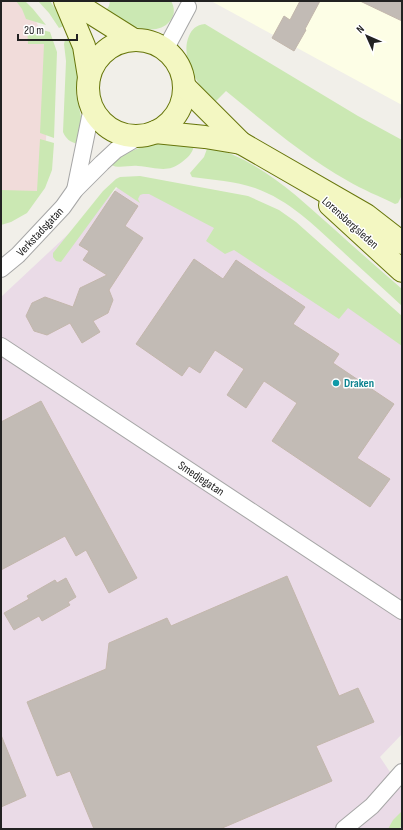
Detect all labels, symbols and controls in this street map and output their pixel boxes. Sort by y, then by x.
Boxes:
scale bar [18,16,77,42]
north arrow [347,16,387,56]
text: 20 m [24,23,44,38]
text: N [354,23,367,36]
street label: Lorensbergsleden [319,194,381,252]
street label: Verkstadsgatan [13,204,67,259]
place label: Draken [344,376,374,391]
marker: Draken [331,378,341,388]
street label: Smedjegatan [175,458,227,499]

